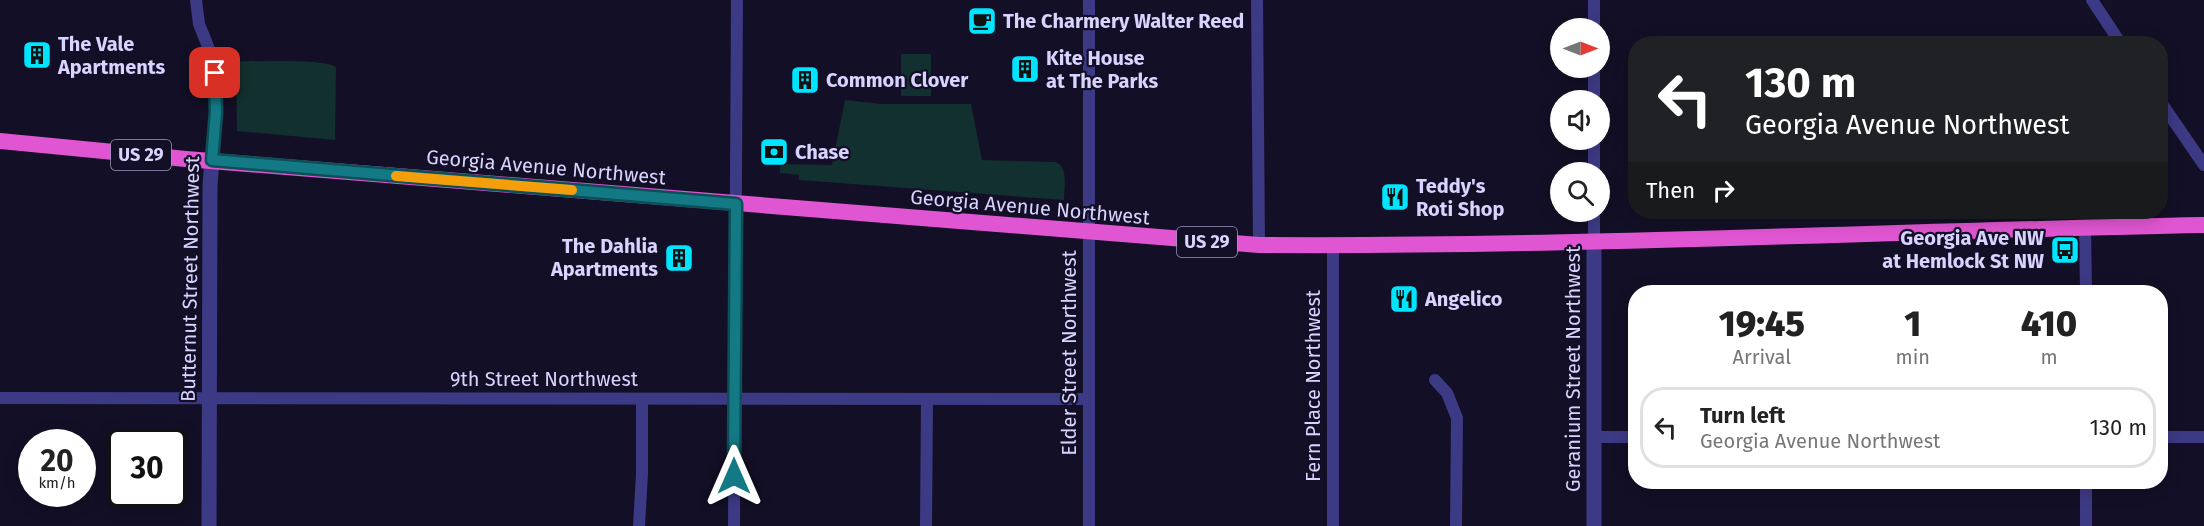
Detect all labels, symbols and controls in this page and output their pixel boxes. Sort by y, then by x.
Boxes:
cafe icon: The Charmery Walter Reed [966,5,998,37]
place label: The Charmery Walter Reed [1003,9,1244,33]
north arrow [1550,18,1610,78]
map controls [1550,18,1610,222]
place label: The Vale Apartments [57,32,165,79]
building icon: The Vale Apartments [21,39,53,71]
place label: Kite House at The Parks [1046,46,1158,93]
pin [189,47,240,98]
building icon: Kite House at The Parks [1009,53,1041,85]
icon: arrive [198,56,231,89]
text: 130 m [1745,58,1856,108]
icon: left [1646,60,1724,138]
building icon: Common Clover [789,64,821,96]
place label: Common Clover [826,68,969,92]
button: sound [1550,90,1610,150]
text: Georgia Avenue Northwest [1745,109,2069,141]
bank icon: Chase [758,136,790,168]
road number: US 29 [111,140,171,170]
place label: Chase [795,140,849,164]
street label: Georgia Avenue Northwest [425,145,668,189]
street label: Butternut Street Northwest [176,155,204,402]
button: search [1550,162,1610,222]
place label: Teddy's Roti Shop [1416,174,1504,221]
icon: right [1707,174,1740,207]
text: Then [1646,177,1695,204]
restaurant icon: Teddy's Roti Shop [1379,181,1411,213]
street label: Georgia Avenue Northwest [909,185,1152,229]
place label: Georgia Ave NW at Hemlock St NW [1882,226,2044,273]
road number: US 29 [1177,227,1237,257]
place label: The Dahlia Apartments [550,234,658,281]
bus stop icon: Georgia Ave NW at Hemlock St NW [2049,234,2081,266]
building icon: The Dahlia Apartments [663,242,695,274]
street label: Geranium Street Northwest [1561,245,1585,492]
street label: Elder Street Northwest [1057,249,1081,456]
restaurant icon: Angelico [1388,283,1420,315]
place label: Angelico [1424,287,1503,311]
street label: Fern Place Northwest [1301,289,1325,482]
text: 19:45 [1719,302,1805,346]
text: 1 [1904,302,1921,346]
text: 410 [2021,302,2077,346]
text: Arrival [1732,345,1791,369]
text: min [1896,345,1930,369]
text: m [2040,345,2058,369]
street label: 9th Street Northwest [450,367,639,391]
text: Turn left [1700,402,1785,429]
icon: left [1649,411,1682,444]
text: 130 m [2090,414,2147,441]
speed limit sign: 30 [108,429,186,507]
text: Georgia Avenue Northwest [1700,429,1940,453]
text: 20 [40,443,74,479]
position arrow [702,444,766,508]
text: km/h [38,474,76,492]

